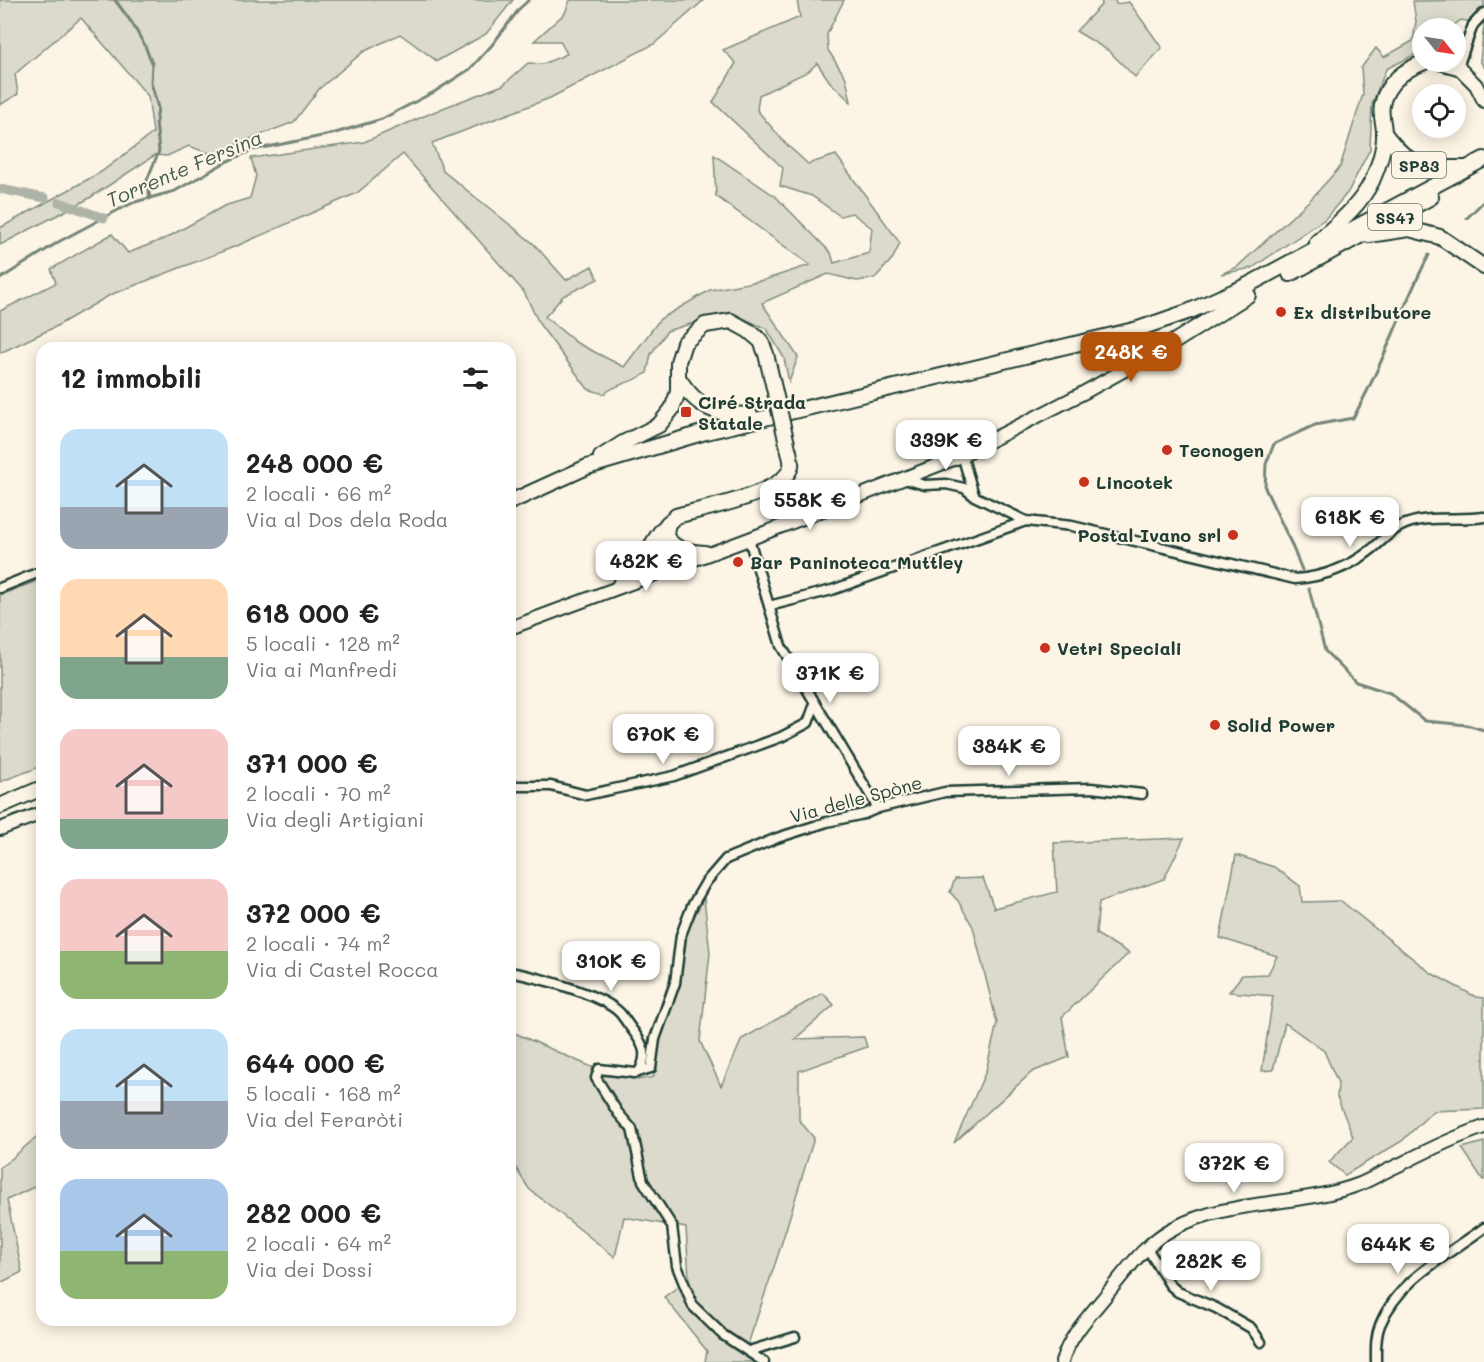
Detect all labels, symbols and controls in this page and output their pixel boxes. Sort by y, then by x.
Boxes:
north arrow [1412,18,1466,72]
map controls [1412,18,1466,138]
button: locate [1412,84,1466,138]
water label: Torrente Fersina [102,123,266,213]
road number: SP83 [1392,152,1446,178]
road number: SS47 [1368,204,1422,230]
place label: Ex distributore [1293,300,1432,324]
marker: Ex distributore [1274,305,1288,319]
pin: 248K € [1082,332,1180,383]
text: 248K € [1095,338,1167,364]
text: 12 immobili [60,361,202,395]
icon: filters [459,362,492,395]
place label: Ciré Strada Statale [698,390,806,435]
marker: Ciré Strada Statale [679,405,693,419]
pin: 339K € [897,420,995,471]
text: 339K € [910,426,982,452]
place label: Tecnogen [1179,438,1264,462]
marker: Tecnogen [1160,443,1174,457]
text: 248 000 € [246,446,383,480]
icon: home [108,453,180,525]
place label: Lincotek [1096,470,1173,494]
marker: Lincotek [1077,475,1091,489]
text: 2 locali · 66 m² [246,480,391,506]
pin: 558K € [761,480,859,531]
text: 558K € [774,486,846,512]
pin: 618K € [1301,497,1399,548]
text: 618K € [1315,503,1385,529]
text: Via al Dos dela Roda [246,506,448,532]
place label: Postal Ivano srl [1077,523,1221,547]
marker: Postal Ivano srl [1226,528,1240,542]
pin: 482K € [597,541,695,592]
text: 482K € [610,547,682,573]
place label: Bar Paninoteca Muttley [750,550,964,574]
marker: Bar Paninoteca Muttley [731,555,745,569]
text: 618 000 € [246,596,379,630]
icon: home [108,603,180,675]
text: 5 locali · 128 m² [246,630,400,656]
place label: Vetri Speciali [1057,636,1182,660]
marker: Vetri Speciali [1038,641,1052,655]
pin: 371K € [781,653,879,704]
text: Via ai Manfredi [246,656,397,682]
text: 371K € [796,659,864,685]
place label: Solid Power [1227,713,1335,737]
pin: 670K € [614,714,712,765]
marker: Solid Power [1208,718,1222,732]
text: 670K € [627,720,699,746]
pin: 384K € [960,726,1058,777]
text: 384K € [972,732,1046,758]
text: 371 000 € [246,746,378,780]
icon: home [108,753,180,825]
street label: Via delle Spòne [787,770,925,828]
text: 2 locali · 70 m² [246,780,391,806]
text: Via degli Artigiani [246,806,424,832]
text: 372 000 € [246,896,381,930]
icon: home [108,903,180,975]
text: 2 locali · 74 m² [246,930,390,956]
pin: 310K € [562,941,660,992]
text: 310K € [576,947,646,973]
text: Via di Castel Rocca [246,956,439,982]
text: 644 000 € [246,1046,385,1080]
icon: home [108,1053,180,1125]
text: 5 locali · 168 m² [246,1080,401,1106]
text: Via del Feraròti [246,1106,403,1132]
pin: 372K € [1185,1143,1283,1194]
text: 372K € [1199,1149,1269,1175]
text: 282 000 € [246,1196,381,1230]
icon: home [108,1203,180,1275]
pin: 644K € [1349,1224,1447,1275]
text: 2 locali · 64 m² [246,1230,391,1256]
text: 644K € [1361,1230,1435,1256]
pin: 282K € [1162,1241,1260,1292]
text: 282K € [1175,1247,1247,1273]
text: Via dei Dossi [246,1256,373,1282]

